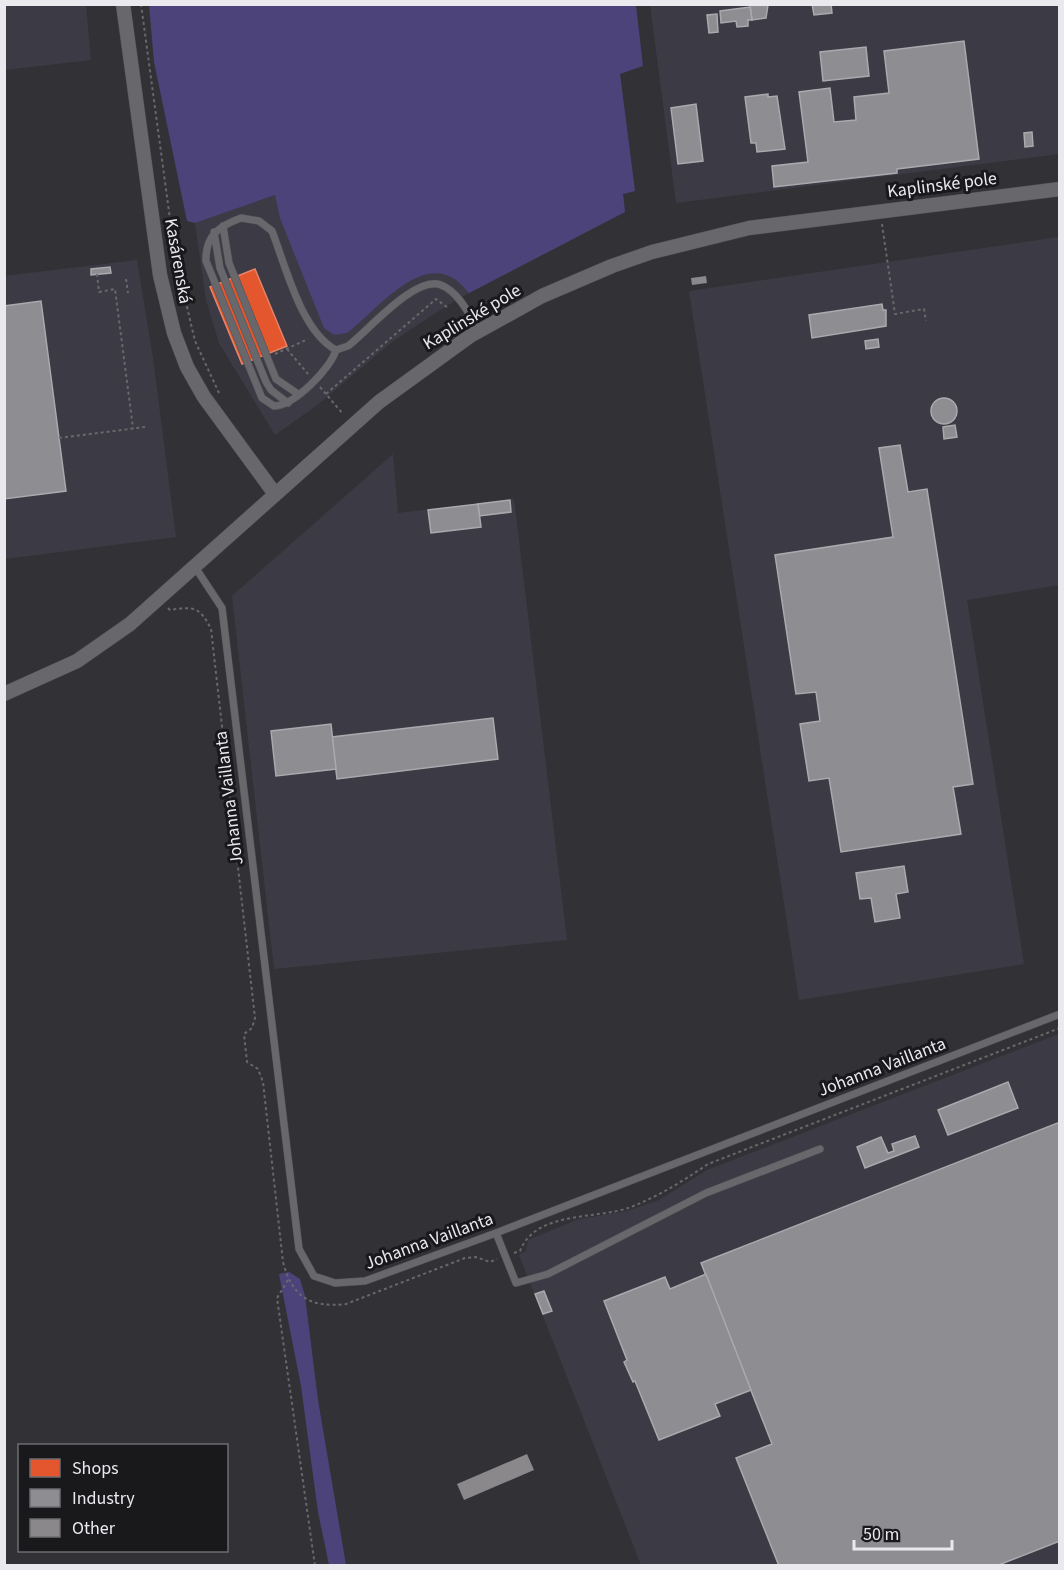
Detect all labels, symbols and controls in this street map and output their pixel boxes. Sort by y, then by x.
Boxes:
street label: Kaplinské pole [886,166,998,204]
street label: Kasárenská [158,216,198,306]
street label: Kaplinské pole [418,278,526,356]
street label: Johanna Vaillanta [208,730,250,866]
street label: Johanna Vaillanta [815,1031,949,1103]
street label: Johanna Vaillanta [361,1206,497,1276]
legend [18,1444,228,1552]
text: Shops [72,1456,119,1481]
text: Industry [72,1486,135,1511]
scale bar [854,1513,952,1551]
text: Other [72,1516,116,1541]
text: 50 m [863,1522,899,1547]

